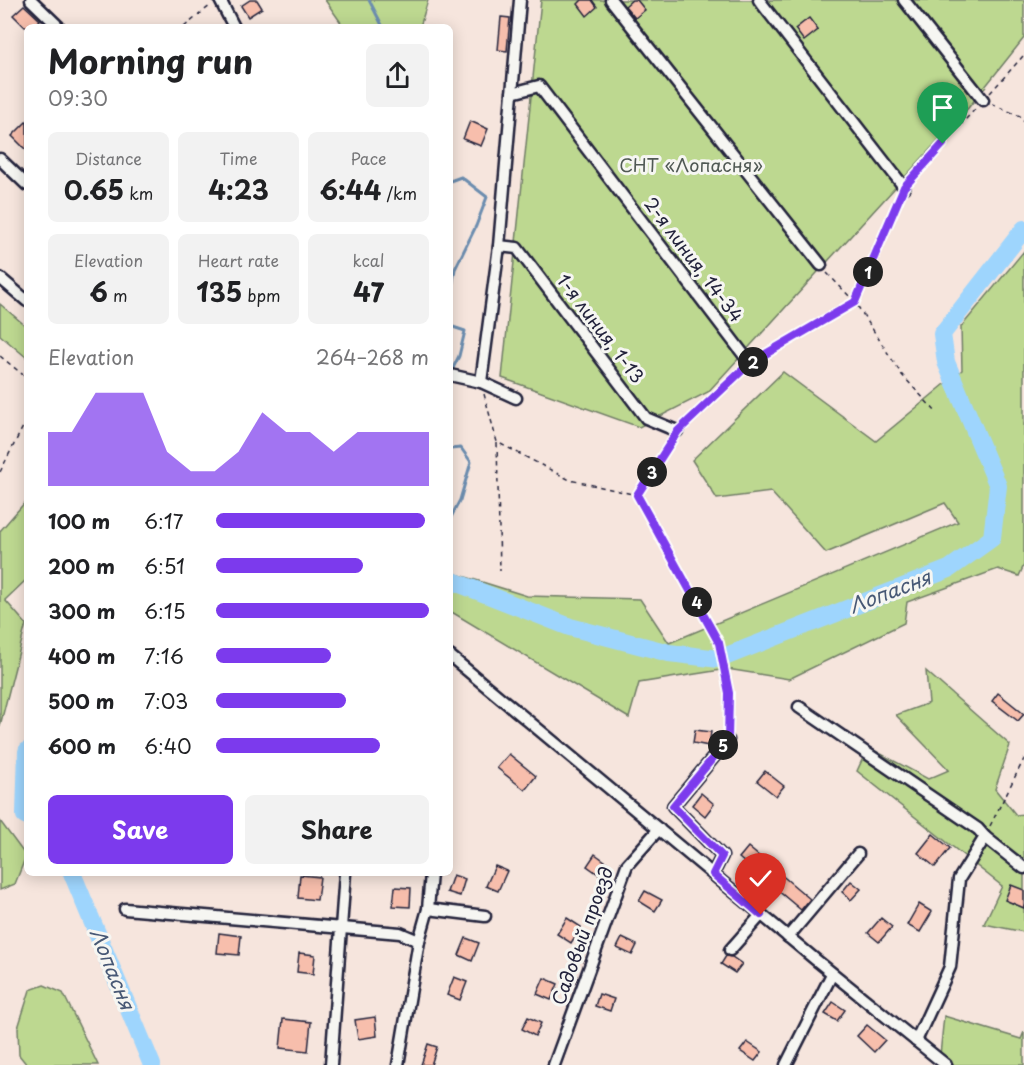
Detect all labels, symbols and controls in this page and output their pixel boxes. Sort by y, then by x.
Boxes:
text: Morning run [48,35,253,85]
button: share [366,44,429,107]
pin [917,82,968,144]
text: 09:30 [48,83,108,113]
icon: arrive [926,91,959,124]
text: Distance [75,146,142,170]
text: Time [220,146,257,170]
text: Pace [350,146,387,170]
park label: СНТ «Лопасня» [619,151,763,178]
text: 0.65 [64,170,124,209]
text: 4:23 [208,170,269,209]
text: 6:44 [320,170,381,209]
text: km [124,181,153,205]
text: /km [381,181,417,205]
street label: 2-я линия, 14-34 [638,191,750,327]
text: Elevation [74,248,143,272]
text: Heart rate [198,248,279,272]
text: kcal [353,248,384,272]
pin: 1 [853,257,883,287]
text: 1 [864,260,872,284]
street label: 1-я линия, 1-13 [551,268,651,388]
text: 6 [89,272,108,311]
text: 135 [196,272,242,311]
text: 47 [353,272,384,311]
text: m [108,283,128,307]
text: bpm [242,283,281,307]
text: Elevation [48,342,134,372]
text: 264–268 m [316,342,429,372]
pin: 2 [738,347,768,377]
text: 2 [747,350,759,374]
pin: 3 [637,457,667,487]
text: 3 [647,460,657,484]
text: 100 m [48,506,110,536]
text: 6:17 [144,506,183,536]
text: 200 m [48,551,115,581]
text: 6:51 [144,551,185,581]
water label: Лопасня [844,561,936,620]
pin: 4 [682,587,712,617]
text: 4 [692,590,702,614]
text: 300 m [48,596,116,626]
text: 6:15 [144,596,186,626]
text: 400 m [48,641,116,671]
text: 7:16 [144,641,184,671]
text: 500 m [48,686,115,716]
text: 7:03 [144,686,188,716]
pin: 5 [708,730,738,760]
text: 600 m [48,731,116,761]
text: 6:40 [144,731,192,761]
text: 5 [718,733,728,757]
button: Save [48,795,233,864]
button: Share [245,795,429,864]
pin [735,853,786,915]
street label: Садовый проезд [544,862,619,1009]
icon: check [744,862,777,895]
water label: Лопасня [83,923,143,1015]

